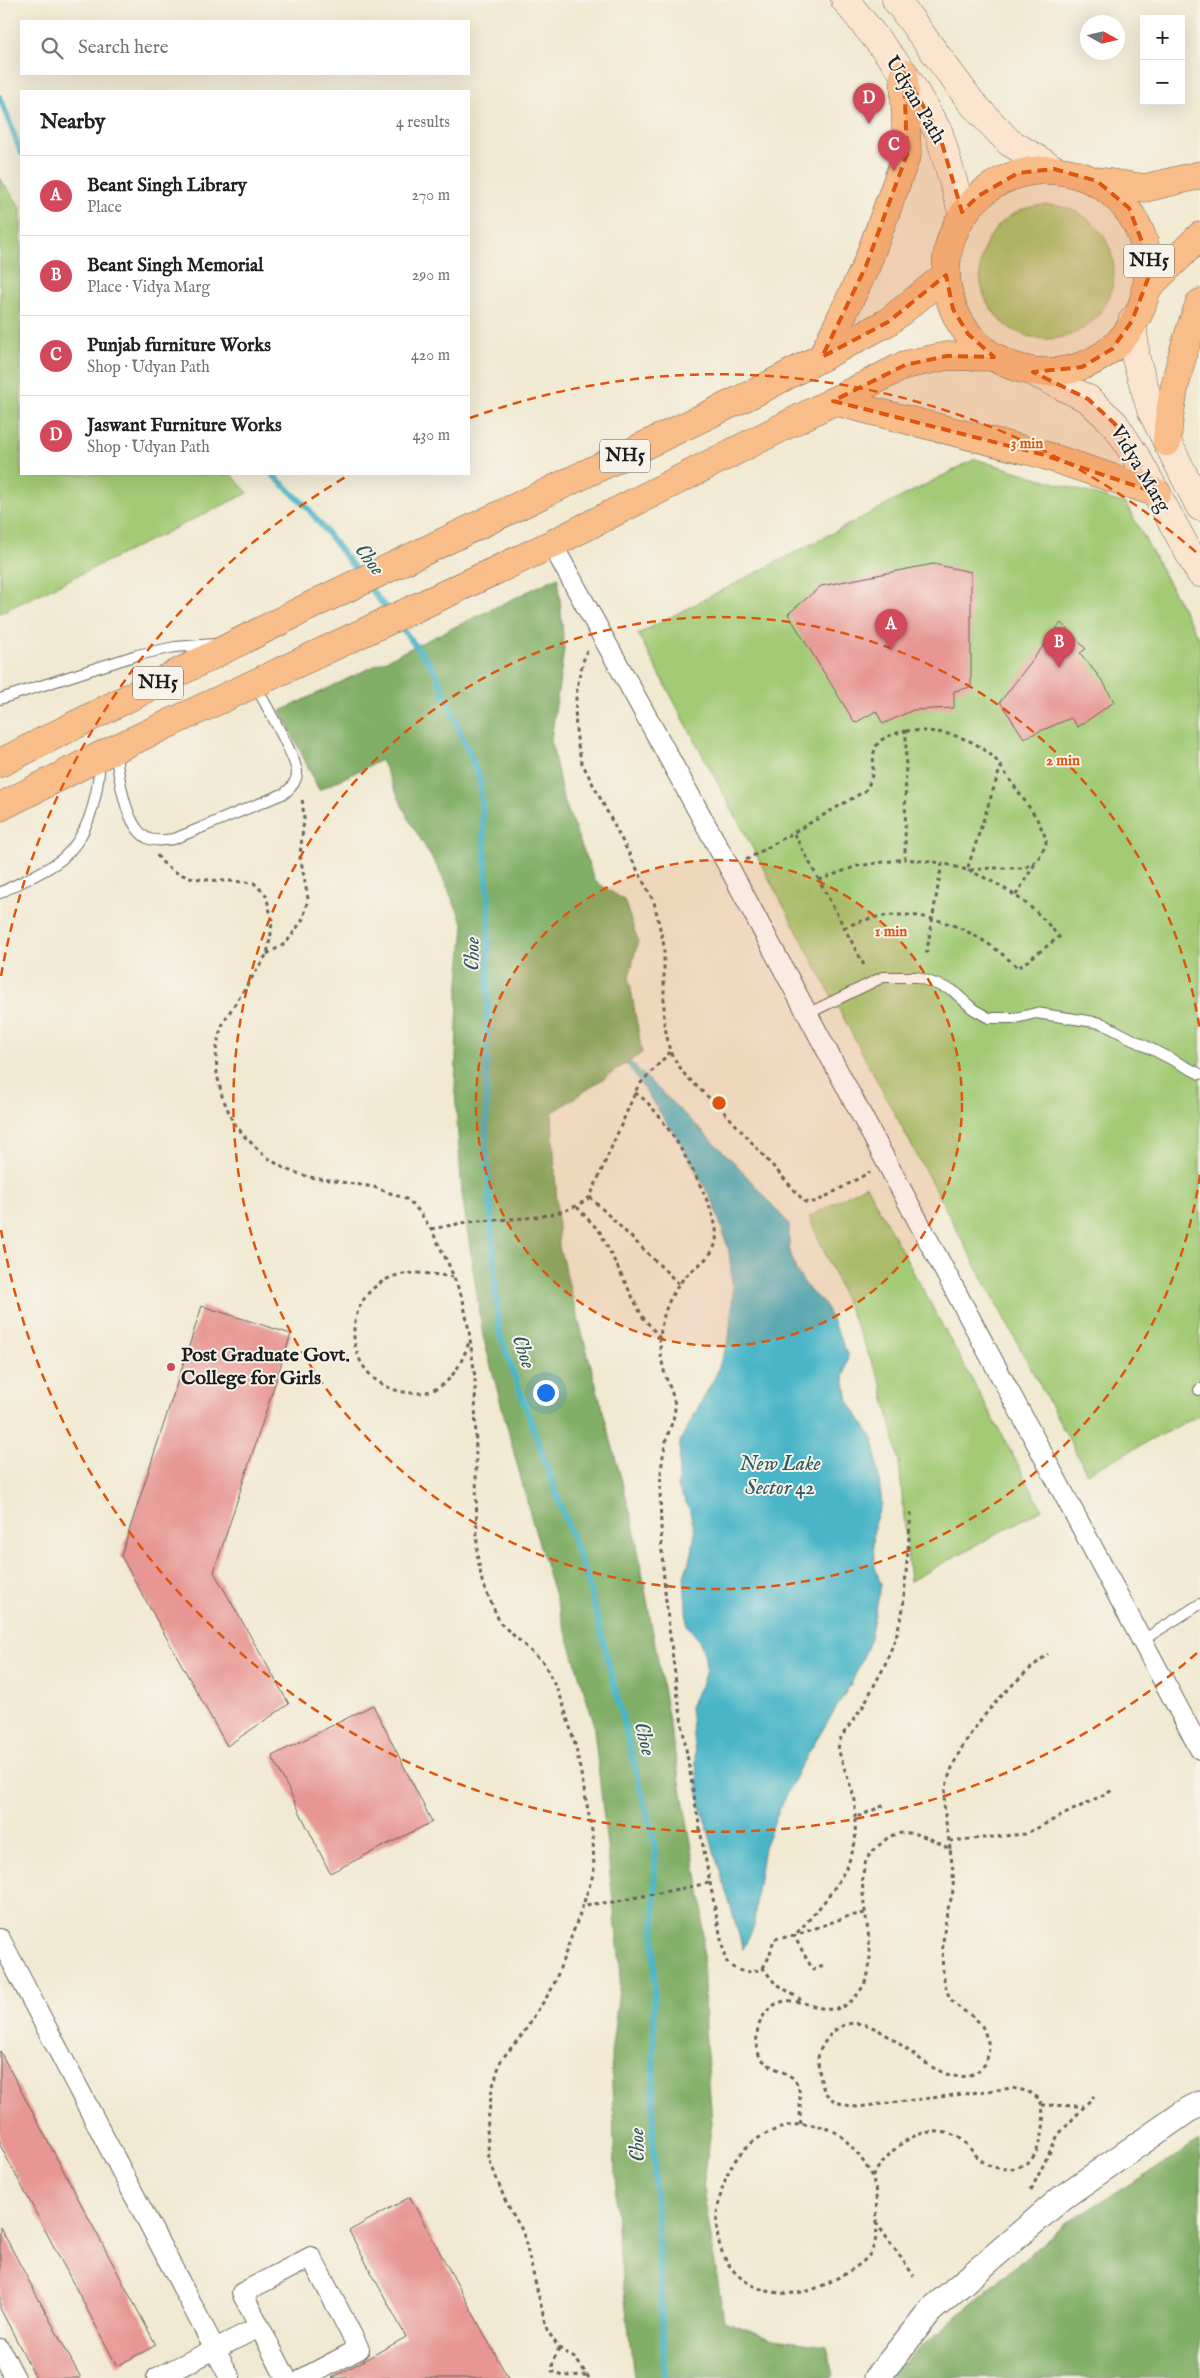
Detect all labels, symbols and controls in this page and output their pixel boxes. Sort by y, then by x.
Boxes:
north arrow [1080,15,1125,60]
map controls [1140,15,1185,105]
button: + [1140,15,1185,60]
search box [20,20,470,75]
icon: search [38,34,66,62]
text: Search here [78,36,169,60]
street label: Udyan Path [879,52,951,149]
button: − [1140,60,1185,105]
pin: D [853,83,885,124]
text: Nearby [40,109,105,136]
text: 4 results [396,113,450,133]
pin: C [878,130,910,171]
text: Beant Singh Library [87,174,247,198]
text: A [51,186,61,206]
text: 270 m [411,186,450,206]
text: Place [87,198,122,218]
road number: NH5 [1124,245,1174,278]
text: Beant Singh Memorial [87,254,263,278]
text: B [51,266,61,286]
text: 290 m [412,266,450,286]
text: Place · Vidya Marg [87,278,210,298]
text: Punjab furniture Works [87,334,271,358]
text: C [50,346,62,366]
text: 420 m [411,346,450,366]
text: Shop · Udyan Path [87,358,210,378]
text: Jaswant Furniture Works [87,414,282,438]
street label: Vidya Marg [1104,420,1176,518]
text: D [50,426,62,446]
text: 430 m [412,426,450,446]
text: 3 min [1011,434,1043,453]
text: Shop · Udyan Path [87,438,210,458]
road number: NH5 [600,440,650,472]
water label: Choe [348,538,390,582]
pin: A [875,609,907,650]
pin: B [1043,627,1075,668]
road number: NH5 [133,666,183,700]
text: 2 min [1046,751,1080,770]
text: 1 min [875,922,907,941]
water label: Choe [459,937,487,971]
centre of rings [710,1094,728,1112]
water label: Choe [505,1332,541,1372]
place label: Post Graduate Govt. College for Girls [181,1343,350,1391]
marker: Post Graduate Govt. College for Girls [165,1361,177,1373]
your location [533,1380,559,1406]
water label: New Lake Sector 42 [739,1451,821,1502]
water label: Choe [627,1719,661,1759]
water label: Choe [624,2128,652,2162]

